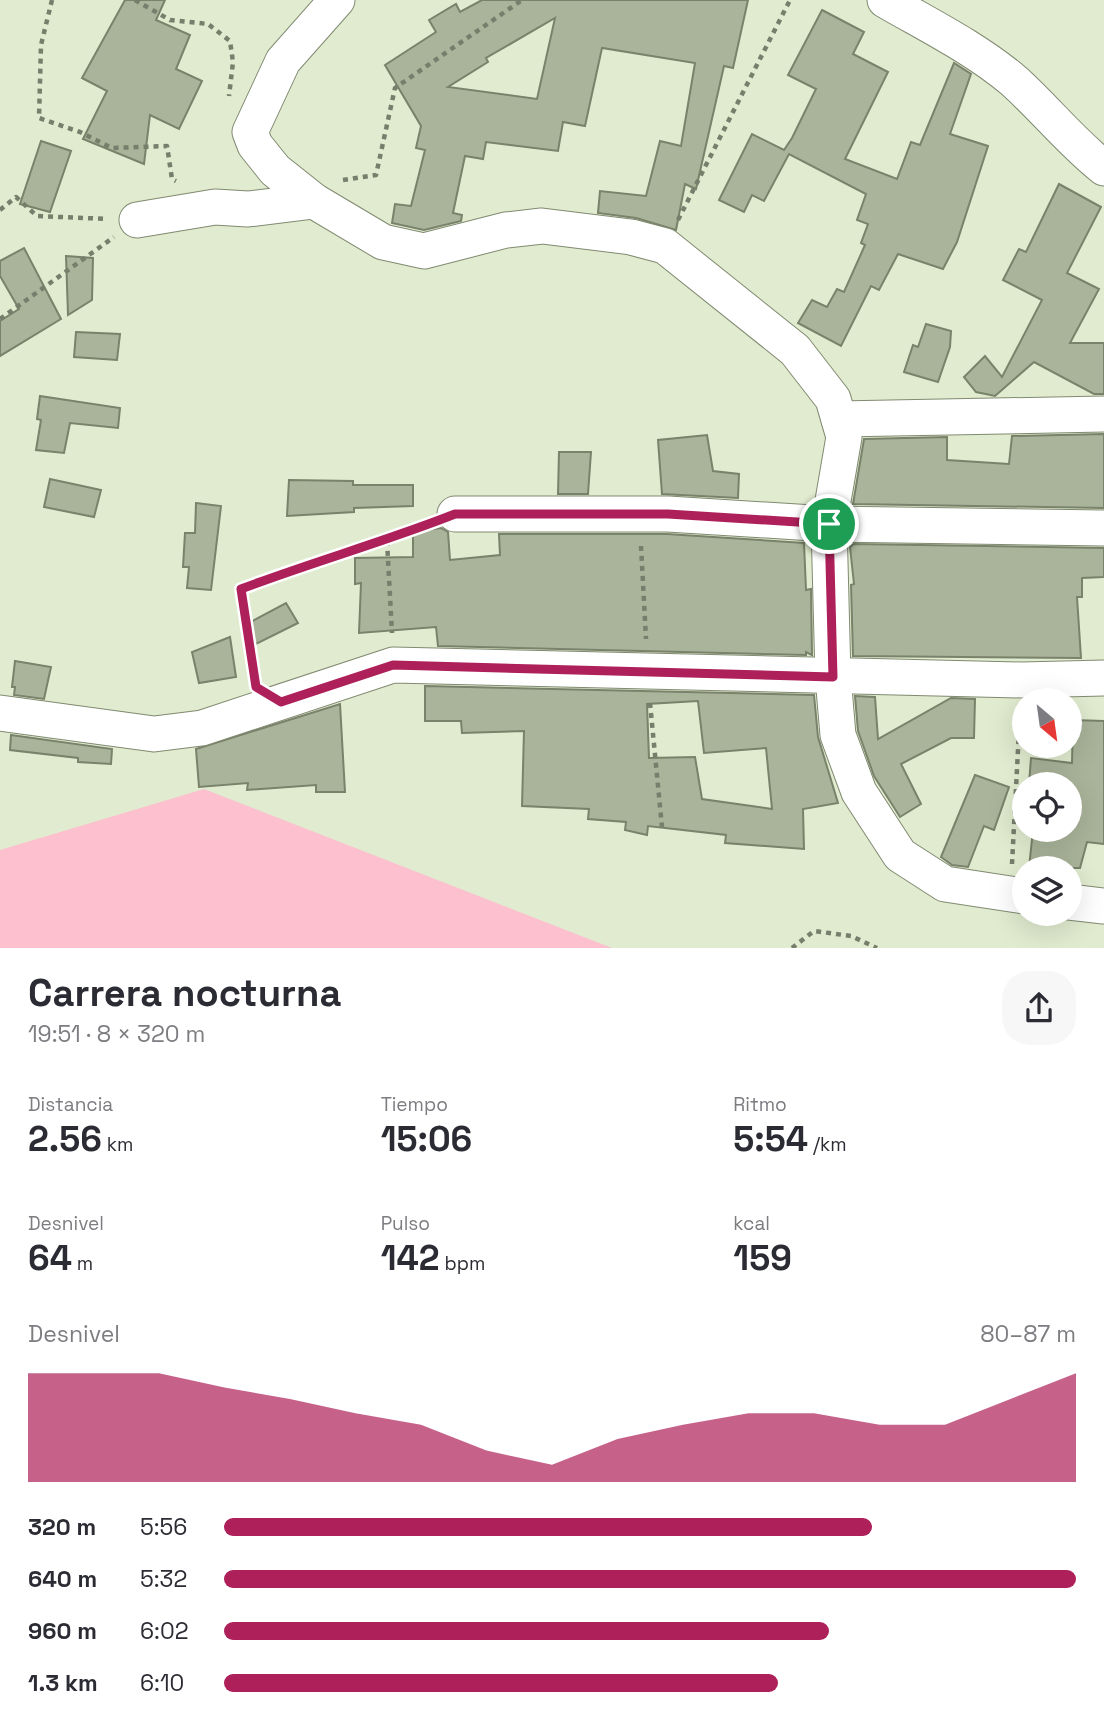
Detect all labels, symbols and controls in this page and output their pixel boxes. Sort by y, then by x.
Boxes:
pin [799,494,859,554]
icon: arrive [810,505,848,543]
north arrow [1012,688,1082,758]
map controls [1012,688,1082,926]
button: locate [1012,772,1082,842]
button: layers [1012,856,1082,926]
text: Carrera nocturna [28,969,341,1017]
button: share [1002,971,1076,1045]
text: 19:51 · 8 × 320 m [28,1019,205,1049]
text: Distancia [28,1092,113,1117]
text: Tiempo [381,1092,448,1117]
text: Ritmo [733,1092,787,1117]
text: 2.56 [28,1117,102,1161]
text: 15:06 [381,1117,472,1161]
text: 5:54 [733,1117,808,1161]
text: km [102,1132,133,1157]
text: /km [808,1132,847,1157]
text: Desnivel [28,1211,104,1236]
text: Pulso [381,1211,430,1236]
text: kcal [733,1211,770,1236]
text: 64 [28,1236,72,1280]
text: 142 [381,1236,440,1280]
text: 159 [733,1236,792,1280]
text: m [72,1251,93,1276]
text: bpm [440,1251,485,1276]
text: Desnivel [28,1319,120,1349]
text: 80–87 m [980,1319,1076,1349]
text: 320 m [28,1512,96,1542]
text: 5:56 [140,1512,187,1542]
text: 640 m [28,1564,97,1594]
text: 5:32 [140,1564,187,1594]
text: 960 m [28,1616,97,1646]
text: 6:02 [140,1616,189,1646]
text: 1.3 km [28,1668,98,1698]
text: 6:10 [140,1668,184,1698]

